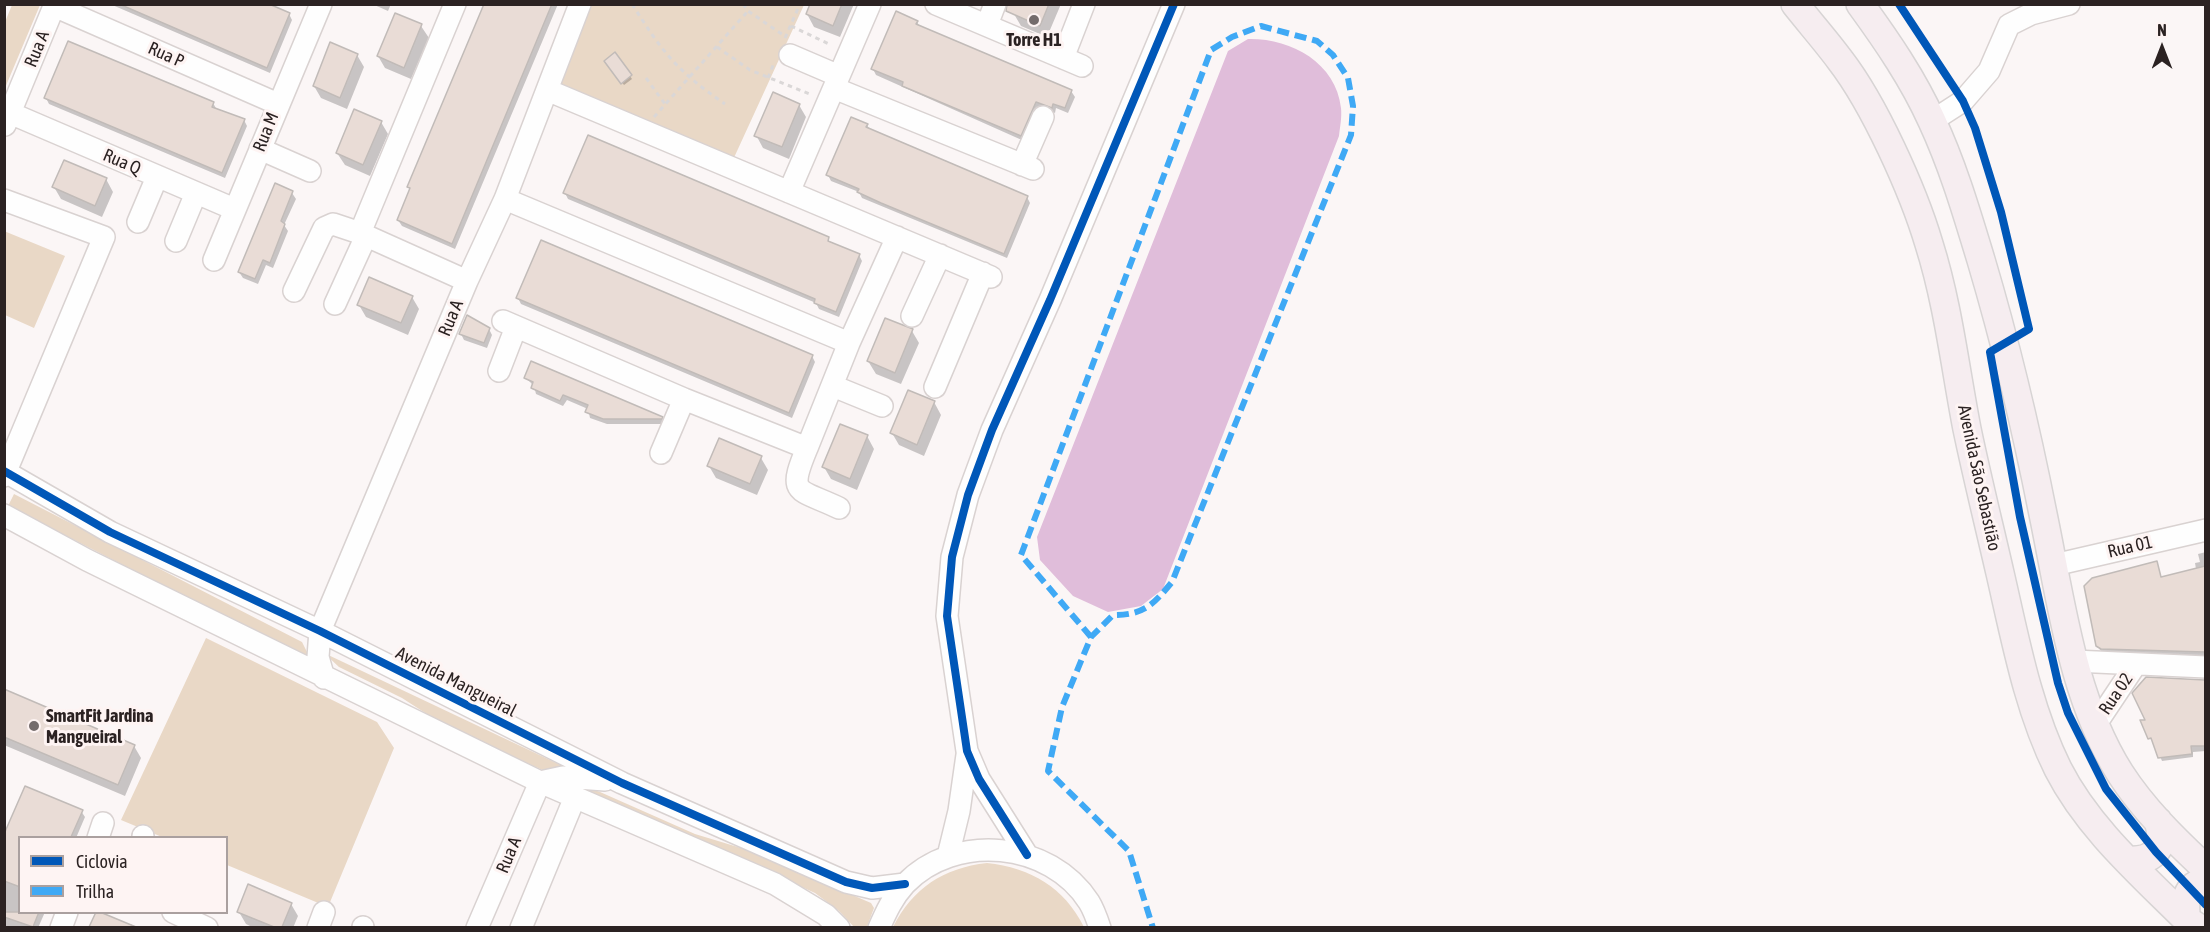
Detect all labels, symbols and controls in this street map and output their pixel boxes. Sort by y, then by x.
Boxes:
marker: Torre H1 [1027,13,1041,27]
north arrow [2132,18,2192,78]
text: N [2157,21,2167,39]
street label: Rua A [20,28,54,70]
place label: Torre H1 [1006,29,1062,51]
street label: Rua P [145,38,187,72]
street label: Rua M [248,109,284,155]
street label: Rua Q [100,144,144,180]
street label: Rua A [434,297,468,339]
street label: Avenida São Sebastião [1953,403,2005,553]
street label: Rua 01 [2105,531,2155,563]
street label: Avenida Mangueiral [392,642,520,722]
street label: Rua 02 [2094,669,2138,719]
place label: SmartFit Jardina Mangueiral [46,705,153,748]
marker: SmartFit Jardina Mangueiral [27,719,41,733]
street label: Rua A [492,834,526,876]
legend [18,836,228,914]
text: Ciclovia [76,851,128,872]
text: Trilha [76,881,114,902]

